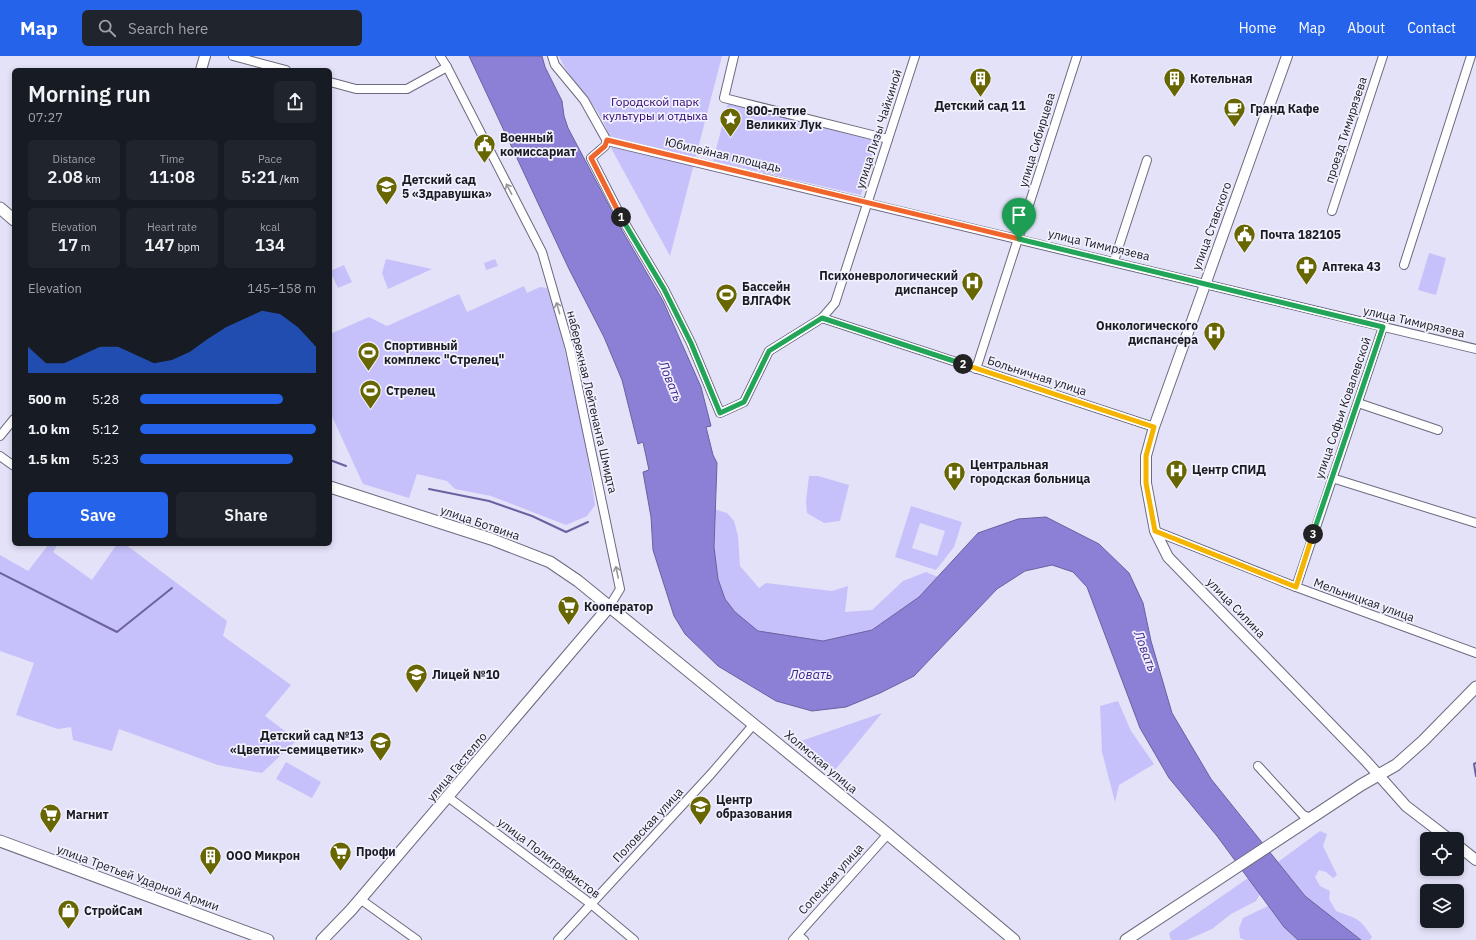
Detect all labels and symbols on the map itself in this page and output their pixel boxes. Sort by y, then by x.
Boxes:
building icon: Детский сад 11 [967,66,993,99]
building icon: Котельная [1161,66,1187,99]
street label: улица Лизы Чайкиной [852,67,905,190]
place label: Котельная [1190,71,1253,86]
street label: проезд Тимирязева [1321,74,1370,185]
street label: улица Сибирцева [1015,90,1058,189]
park label: Городской парк культуры и отдыха [602,94,708,123]
cafe icon: Гранд Кафе [1222,96,1248,129]
place label: Детский сад 11 [934,98,1026,113]
place label: Гранд Кафе [1250,101,1319,116]
place label: 800-летие Великих Лук [746,103,822,132]
place icon: 800-летие Великих Лук [718,105,744,138]
place label: Военный комиссариат [500,130,576,159]
public building icon: Военный комиссариат [471,132,497,165]
street label: Юбилейная площадь [664,134,783,175]
place label: Детский сад 5 «Здравушка» [402,172,492,201]
school or university icon: Детский сад 5 «Здравушка» [374,174,400,207]
street label: улица Ставского [1189,179,1235,272]
one-way arrow [505,183,512,195]
pin [1002,198,1036,239]
pin: 1 [611,207,631,227]
public building icon: Почта 182105 [1231,222,1257,255]
street label: улица Тимирязева [1047,226,1152,264]
place label: Почта 182105 [1260,227,1341,242]
pharmacy icon: Аптека 43 [1294,254,1320,287]
place label: Аптека 43 [1322,259,1381,274]
place label: Психоневрологический диспансер [819,268,958,297]
hospital icon: Психоневрологический диспансер [960,270,986,303]
place label: Бассейн ВЛГАФК [742,279,791,308]
sports icon: Бассейн ВЛГАФК [713,281,739,314]
one-way arrow [554,302,561,315]
street label: улица Тимирязева [1362,303,1467,341]
street label: набережная Лейтенанта Шмидта [564,309,621,495]
place label: Онкологического диспансера [1096,318,1198,347]
hospital icon: Онкологического диспансера [1201,320,1227,353]
street label: улица Софьи Ковалевской [1311,335,1374,481]
place label: Спортивный комплекс "Стрелец" [384,338,505,367]
sports icon: Спортивный комплекс "Стрелец" [356,340,382,373]
street label: Больничная улица [985,352,1089,399]
pin: 2 [953,354,973,374]
water label: Ловать [654,357,686,404]
sports icon: Стрелец [358,378,384,411]
place label: Стрелец [386,383,436,398]
place label: Центральная городская больница [970,457,1091,486]
hospital icon: Центр СПИД [1163,457,1189,490]
hospital icon: Центральная городская больница [941,459,967,492]
place label: Центр СПИД [1192,462,1266,477]
street label: улица Ботвина [438,502,522,543]
pin: 3 [1303,524,1323,544]
one-way arrow [612,566,620,579]
street label: улица Силина [1204,574,1269,641]
street label: Мельницкая улица [1312,574,1417,625]
supermarket icon: Кооператор [556,594,582,627]
place label: Кооператор [584,599,653,614]
water label: Ловать [1130,627,1161,674]
school or university icon: Лицей №10 [403,662,429,695]
water label: Ловать [789,666,832,683]
place label: Лицей №10 [432,667,500,682]
street label: Холмская улица [782,727,861,797]
place label: Детский сад №13 «Цветик–семицветик» [230,728,364,757]
street label: улица Гастелло [423,729,490,804]
school or university icon: Детский сад №13 «Цветик–семицветик» [367,730,393,763]
street label: Половская улица [609,784,686,865]
place label: Центр образования [716,792,792,821]
school or university icon: Центр образования [688,794,714,827]
supermarket icon: Магнит [37,802,63,835]
place label: Магнит [66,807,109,822]
street label: улица Полиграфистов [495,814,604,901]
supermarket icon: Профи [327,839,353,872]
street label: Сопецкая улица [795,840,867,917]
street label: улица Третьей Ударной Армии [55,841,221,914]
building icon: ООО Микрон [198,843,224,876]
place label: Профи [356,844,396,859]
place label: ООО Микрон [226,848,300,863]
shop icon: СтройСам [56,898,82,931]
place label: СтройСам [84,903,142,918]

